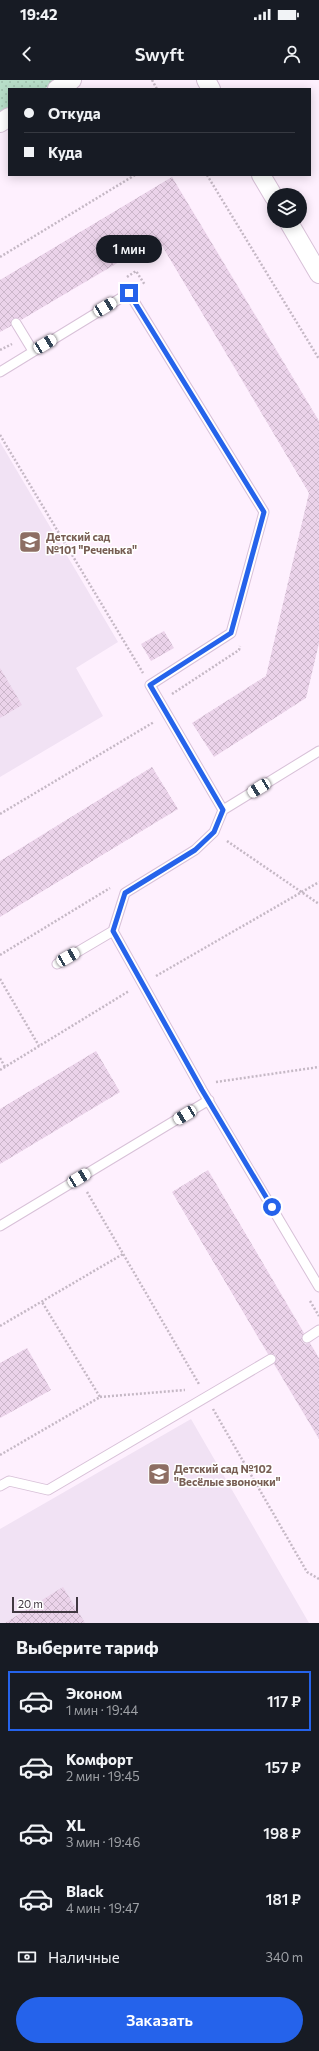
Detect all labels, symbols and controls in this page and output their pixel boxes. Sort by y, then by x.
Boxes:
text: 19:42 [20,5,58,23]
icon: back [16,43,38,65]
text: Swyft [135,43,184,65]
icon: person [281,43,303,65]
text: Откуда [48,104,101,122]
text: Куда [48,143,82,161]
map controls [267,188,307,228]
button: layers [267,188,307,228]
callout: 1 мин [96,235,162,263]
text: 1 мин [113,241,145,257]
route end [120,284,138,302]
car [92,296,118,318]
car [32,333,58,355]
school or university icon: Детский сад №101 "Реченька" [17,529,43,555]
place label: Детский сад №101 "Реченька" [46,530,137,556]
car [246,777,272,799]
car [55,946,81,968]
car [172,1104,198,1126]
car [66,1167,92,1189]
route start [263,1198,281,1216]
school or university icon: Детский сад №102 "Весёлые звоночки" [146,1461,172,1487]
place label: Детский сад №102 "Весёлые звоночки" [174,1462,281,1488]
scale bar [12,1595,78,1614]
text: 20 m [18,1597,43,1610]
text: Выберите тариф [16,1636,159,1658]
icon: car [18,1683,54,1719]
text: Эконом [66,1684,122,1702]
text: 117 ₽ [267,1692,301,1710]
text: 1 мин · 19:44 [66,1702,138,1718]
icon: car [18,1749,54,1785]
text: Комфорт [66,1750,133,1768]
text: 157 ₽ [265,1758,301,1776]
text: 2 мин · 19:45 [66,1768,140,1784]
icon: car [18,1815,54,1851]
text: XL [66,1816,85,1834]
text: 198 ₽ [263,1824,301,1842]
text: 3 мин · 19:46 [66,1834,140,1850]
icon: car [18,1881,54,1917]
text: Black [66,1882,104,1900]
text: 181 ₽ [266,1890,301,1908]
text: 4 мин · 19:47 [66,1900,139,1916]
icon: cash [16,1946,38,1968]
text: Наличные [48,1948,120,1966]
text: 340 m [265,1949,303,1965]
button: Заказать [16,1997,303,2043]

